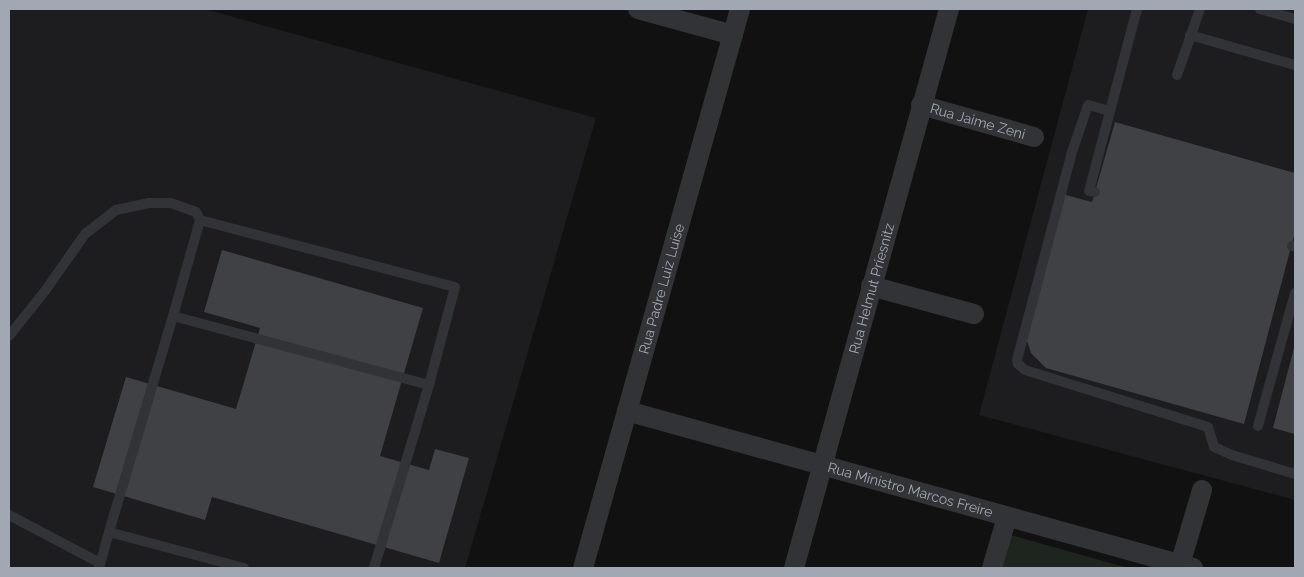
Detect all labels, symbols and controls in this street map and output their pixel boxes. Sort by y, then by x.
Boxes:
street label: Rua Jaime Zeni [928,100,1027,142]
street label: Rua Helmut Priesnitz [846,221,897,356]
street label: Rua Padre Luiz Luíse [636,222,687,356]
street label: Rua Ministro Marcos Freire [826,459,995,520]

